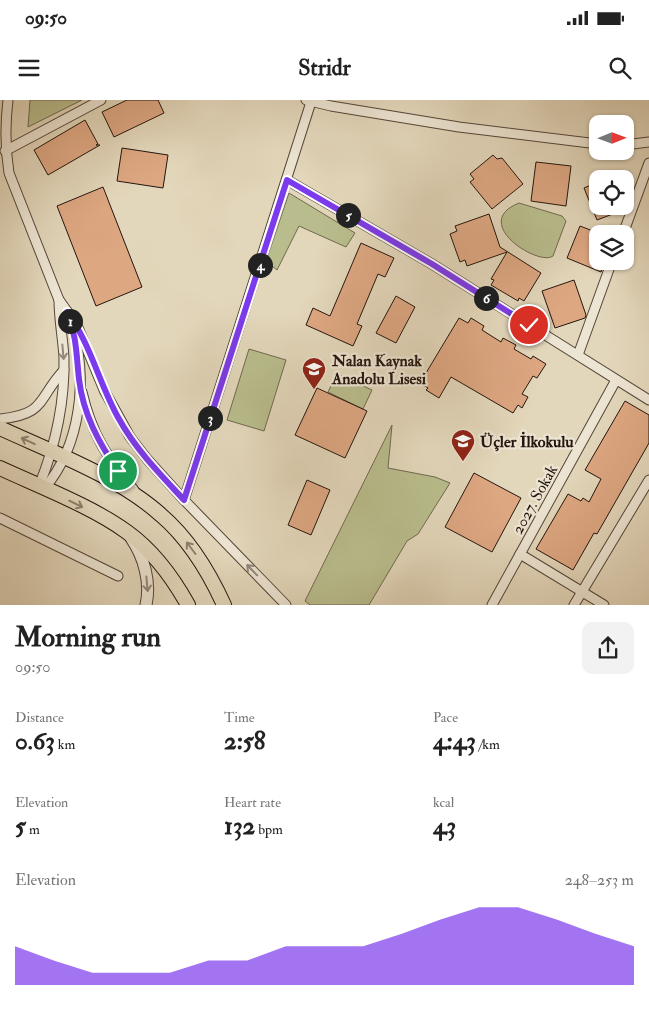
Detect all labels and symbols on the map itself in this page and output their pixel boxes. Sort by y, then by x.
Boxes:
north arrow [589,115,634,160]
pin: 5 [336,202,360,228]
pin: 4 [248,252,272,278]
pin: 6 [474,286,498,310]
pin [508,304,550,346]
pin: 1 [58,308,82,334]
one-way arrow [58,344,68,360]
place label: Nalan Kaynak Anadolu Lisesi [331,351,427,389]
school or university icon: Nalan Kaynak Anadolu Lisesi [301,356,327,390]
pin: 3 [198,406,222,430]
school or university icon: Üçler İlkokulu [450,428,476,462]
place label: Üçler İlkokulu [480,431,574,452]
one-way arrow [21,436,36,445]
pin [97,450,139,492]
street label: 2027. Sokak [508,461,562,538]
one-way arrow [68,500,83,509]
one-way arrow [186,541,196,555]
one-way arrow [246,564,258,576]
one-way arrow [142,575,152,591]

